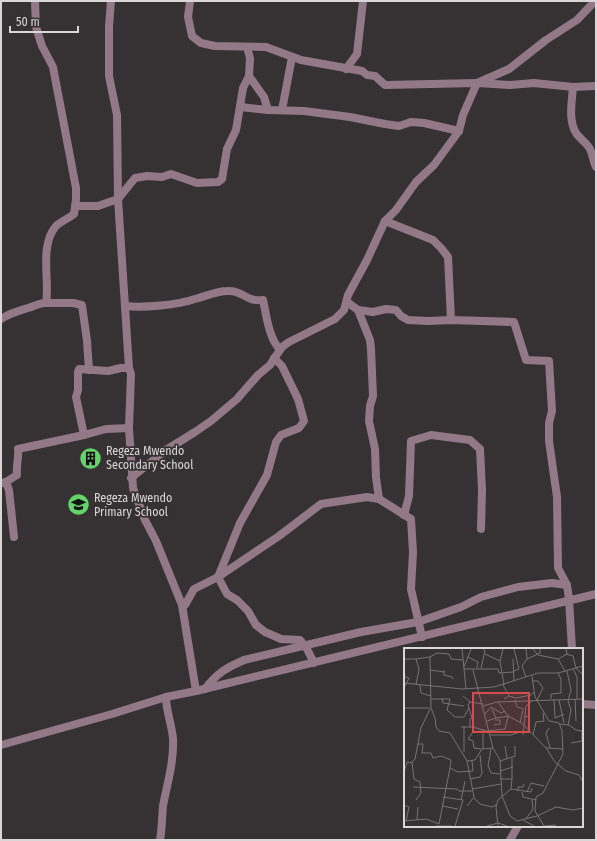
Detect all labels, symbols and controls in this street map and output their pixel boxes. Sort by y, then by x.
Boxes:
scale bar [10,8,78,34]
text: 50 m [16,15,40,29]
place label: Regeza Mwendo Secondary School [106,444,193,472]
building icon: Regeza Mwendo Secondary School [78,445,104,471]
place label: Regeza Mwendo Primary School [94,491,172,519]
school or university icon: Regeza Mwendo Primary School [65,492,91,518]
inset map [404,648,583,827]

